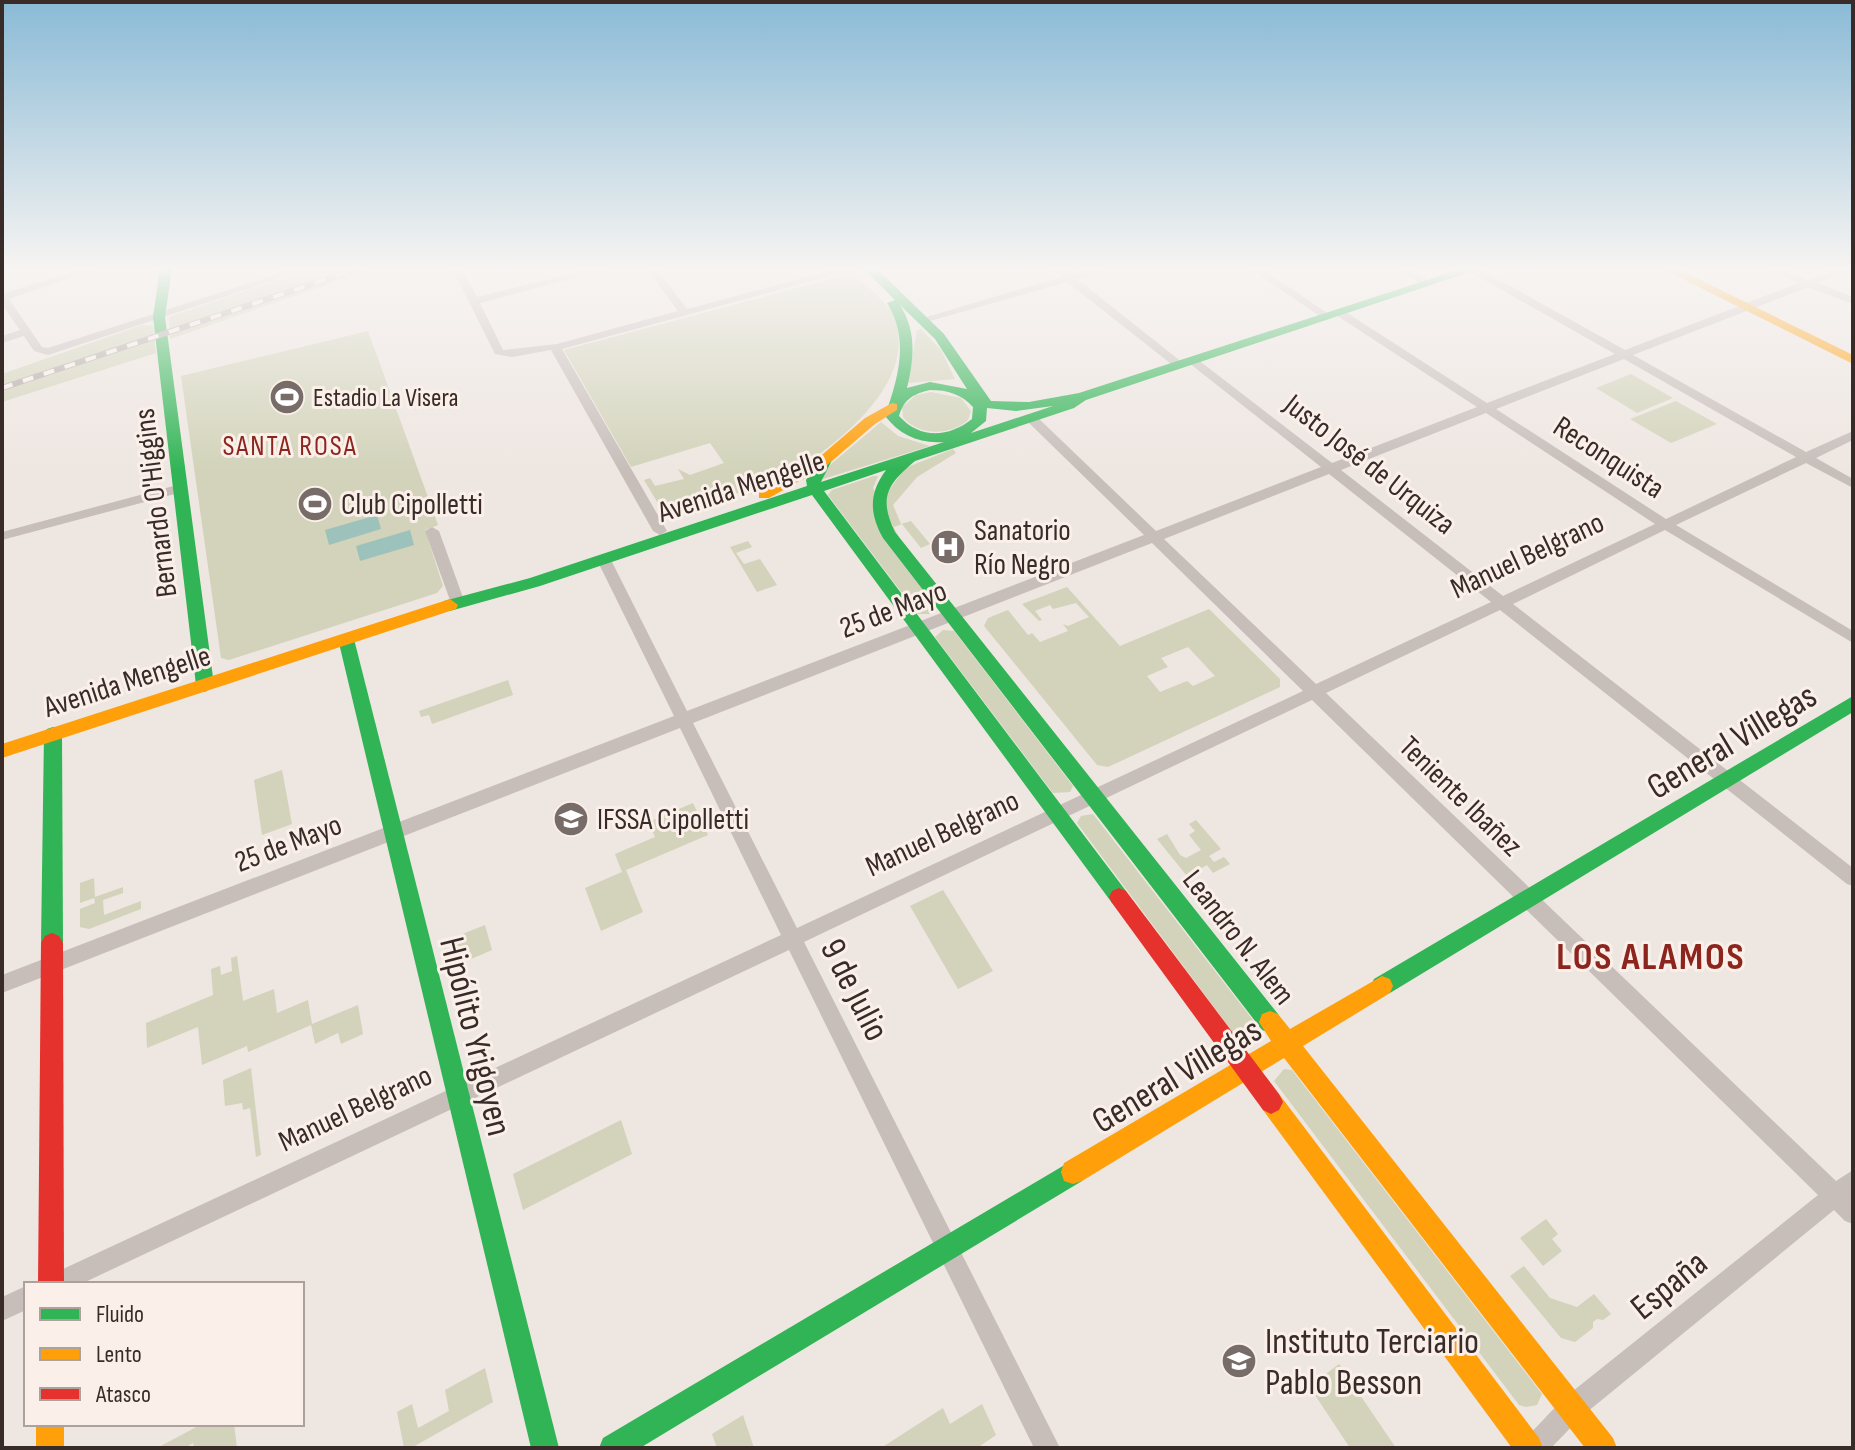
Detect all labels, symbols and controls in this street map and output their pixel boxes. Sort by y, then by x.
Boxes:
sports icon: Estadio La Visera [268,378,306,416]
place label: Estadio La Visera [313,383,459,414]
street label: Justo José de Urquiza [1276,386,1462,543]
street label: Bernardo O'Higgins [127,407,185,599]
street label: Reconquista [1546,409,1671,507]
district label: SANTA ROSA [222,430,358,463]
street label: Avenida Mengelle [653,443,829,531]
sports icon: Club Cipolletti [296,485,334,523]
place label: Club Cipolletti [341,487,483,523]
street label: Manuel Belgrano [1445,505,1610,607]
place label: Sanatorio Río Negro [974,513,1071,583]
hospital icon: Sanatorio Río Negro [929,528,967,566]
street label: 25 de Mayo [835,573,952,647]
street label: Avenida Mengelle [39,638,215,726]
street label: General Villegas [1640,675,1825,809]
street label: Teniente Ibañez [1391,729,1530,864]
street label: Manuel Belgrano [860,783,1025,885]
school or university icon: IFSSA Cipolletti [552,800,590,838]
place label: IFSSA Cipolletti [597,802,749,838]
street label: 25 de Mayo [230,807,347,881]
street label: Leandro N. Alem [1174,863,1302,1012]
street label: 9 de Julio [810,932,898,1048]
street label: Hipólito Yrigoyen [429,933,520,1140]
district label: LOS ALAMOS [1556,935,1746,980]
street label: General Villegas [1085,1009,1270,1143]
street label: Manuel Belgrano [273,1058,438,1160]
street label: España [1623,1242,1716,1330]
legend [24,1282,304,1426]
text: Fluido [96,1300,144,1329]
place label: Instituto Terciario Pablo Besson [1265,1321,1479,1405]
text: Lento [96,1340,142,1369]
school or university icon: Instituto Terciario Pablo Besson [1220,1342,1258,1380]
text: Atasco [95,1380,151,1409]

